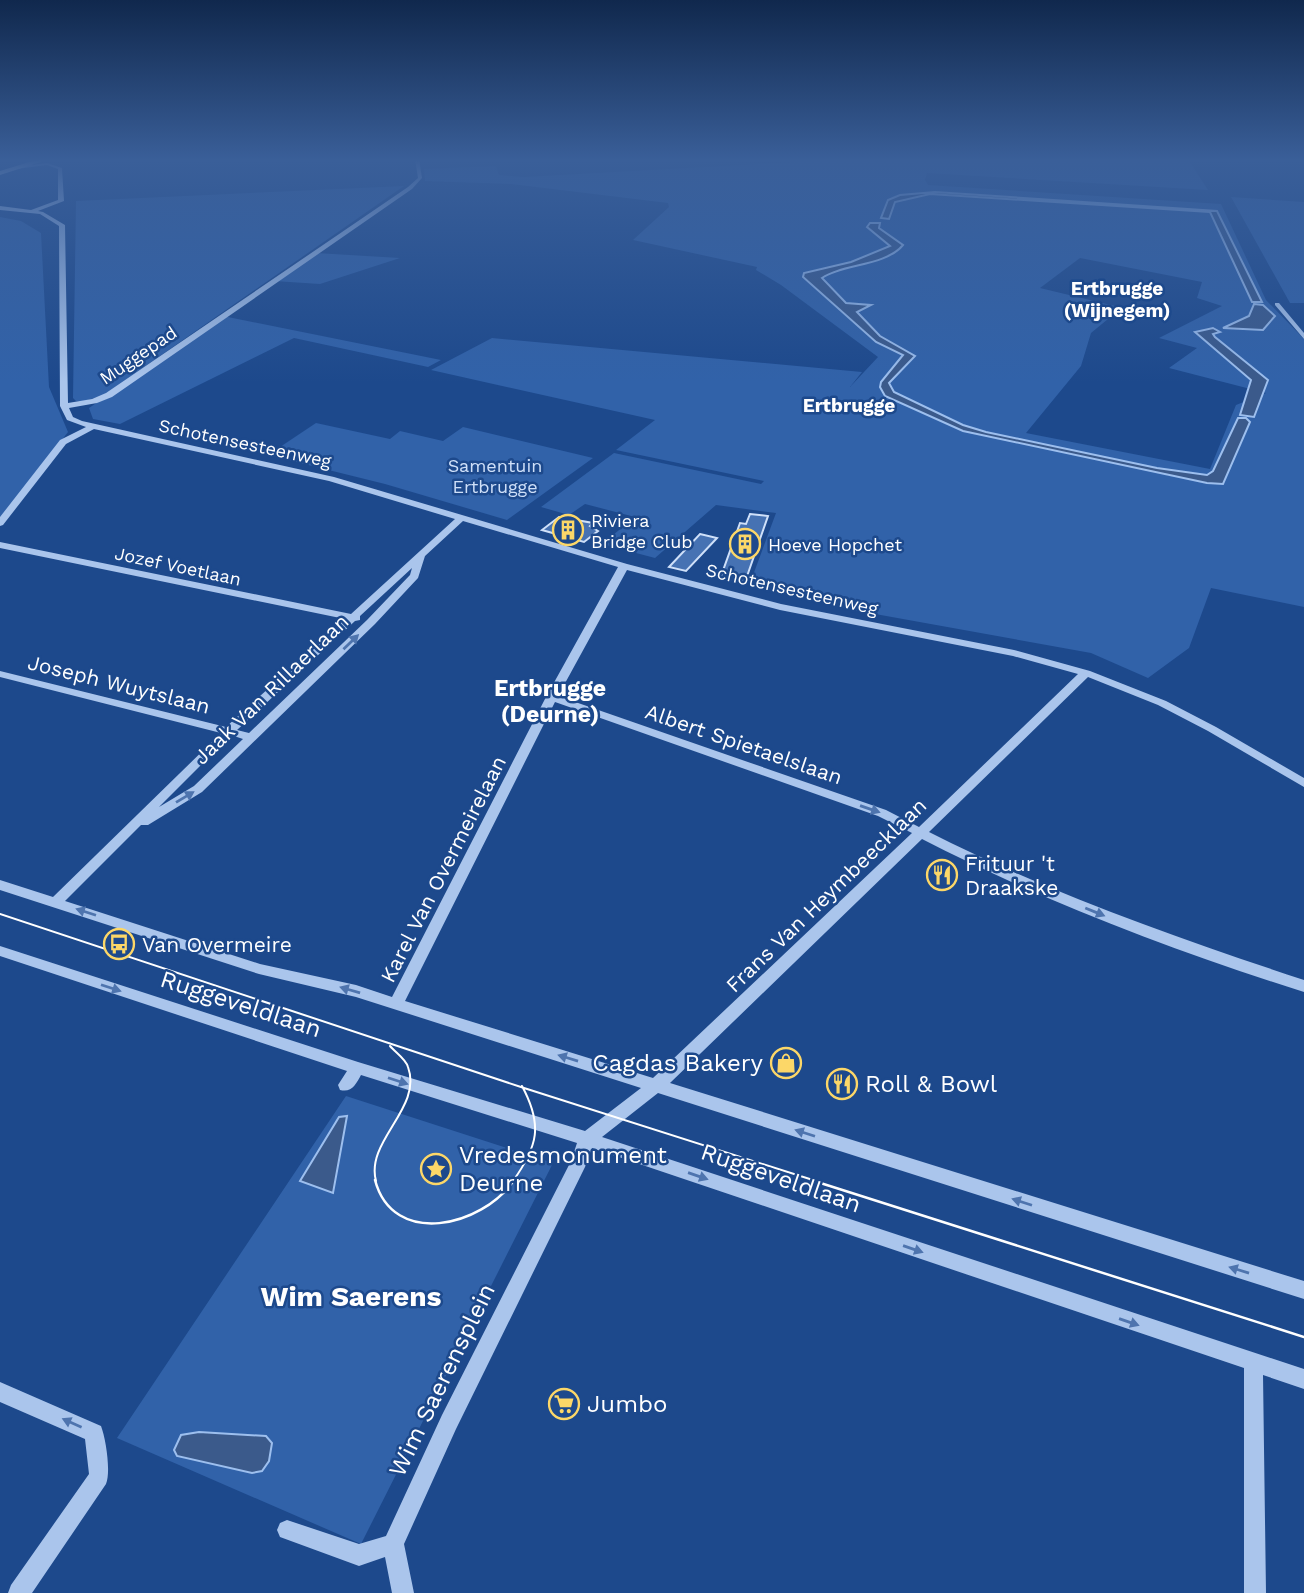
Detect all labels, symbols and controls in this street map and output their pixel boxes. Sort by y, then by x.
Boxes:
district label: Ertbrugge (Wijnegem) [1064,277,1170,322]
street label: Muggepad [95,322,181,388]
district label: Ertbrugge [803,394,895,417]
street label: Schotensesteenweg [157,414,334,472]
park label: Samentuin Ertbrugge [448,455,542,497]
place label: Riviera Bridge Club [591,510,693,552]
building icon: Riviera Bridge Club [551,513,585,547]
building icon: Hoeve Hopchet [728,527,762,561]
place label: Hoeve Hopchet [768,534,902,555]
street label: Jozef Voetlaan [113,542,243,590]
street label: Schotensesteenweg [704,559,880,619]
street label: Jaak Van Rillaerlaan [188,609,354,769]
one-way arrow [342,633,359,650]
street label: Joseph Wuytslaan [25,649,213,719]
district label: Ertbrugge (Deurne) [494,675,606,728]
street label: Albert Spietaelslaan [642,699,846,789]
street label: Karel Van Overmeirelaan [375,752,511,986]
one-way arrow [175,791,194,803]
street label: Frans Van Heymbeecklaan [721,793,931,997]
one-way arrow [860,804,881,815]
place label: Frituur 't Draakske [965,851,1058,900]
restaurant icon: Frituur 't Draakske [925,858,959,892]
one-way arrow [75,906,96,917]
one-way arrow [1084,906,1105,917]
bus stop icon: Van Overmeire [102,927,136,961]
place label: Van Overmeire [142,932,292,957]
street label: Ruggeveldlaan [157,965,325,1043]
one-way arrow [101,983,122,993]
one-way arrow [340,984,361,994]
shop icon: Cagdas Bakery [769,1046,803,1080]
place label: Cagdas Bakery [592,1049,764,1077]
one-way arrow [557,1052,578,1063]
restaurant icon: Roll & Bowl [825,1067,859,1101]
place label: Roll & Bowl [865,1070,998,1098]
one-way arrow [387,1076,408,1086]
one-way arrow [794,1127,815,1138]
street label: Ruggeveldlaan [697,1137,865,1219]
place label: Vredesmonument Deurne [459,1141,667,1197]
place icon: Vredesmonument Deurne [419,1152,453,1186]
one-way arrow [687,1171,708,1182]
one-way arrow [1011,1196,1032,1206]
one-way arrow [903,1244,924,1255]
one-way arrow [1228,1264,1249,1275]
street label: Wim Saerensplein [383,1279,501,1481]
district label: Wim Saerens [260,1280,442,1313]
one-way arrow [1118,1317,1139,1327]
supermarket icon: Jumbo [547,1387,581,1421]
place label: Jumbo [587,1390,668,1418]
one-way arrow [62,1417,83,1428]

